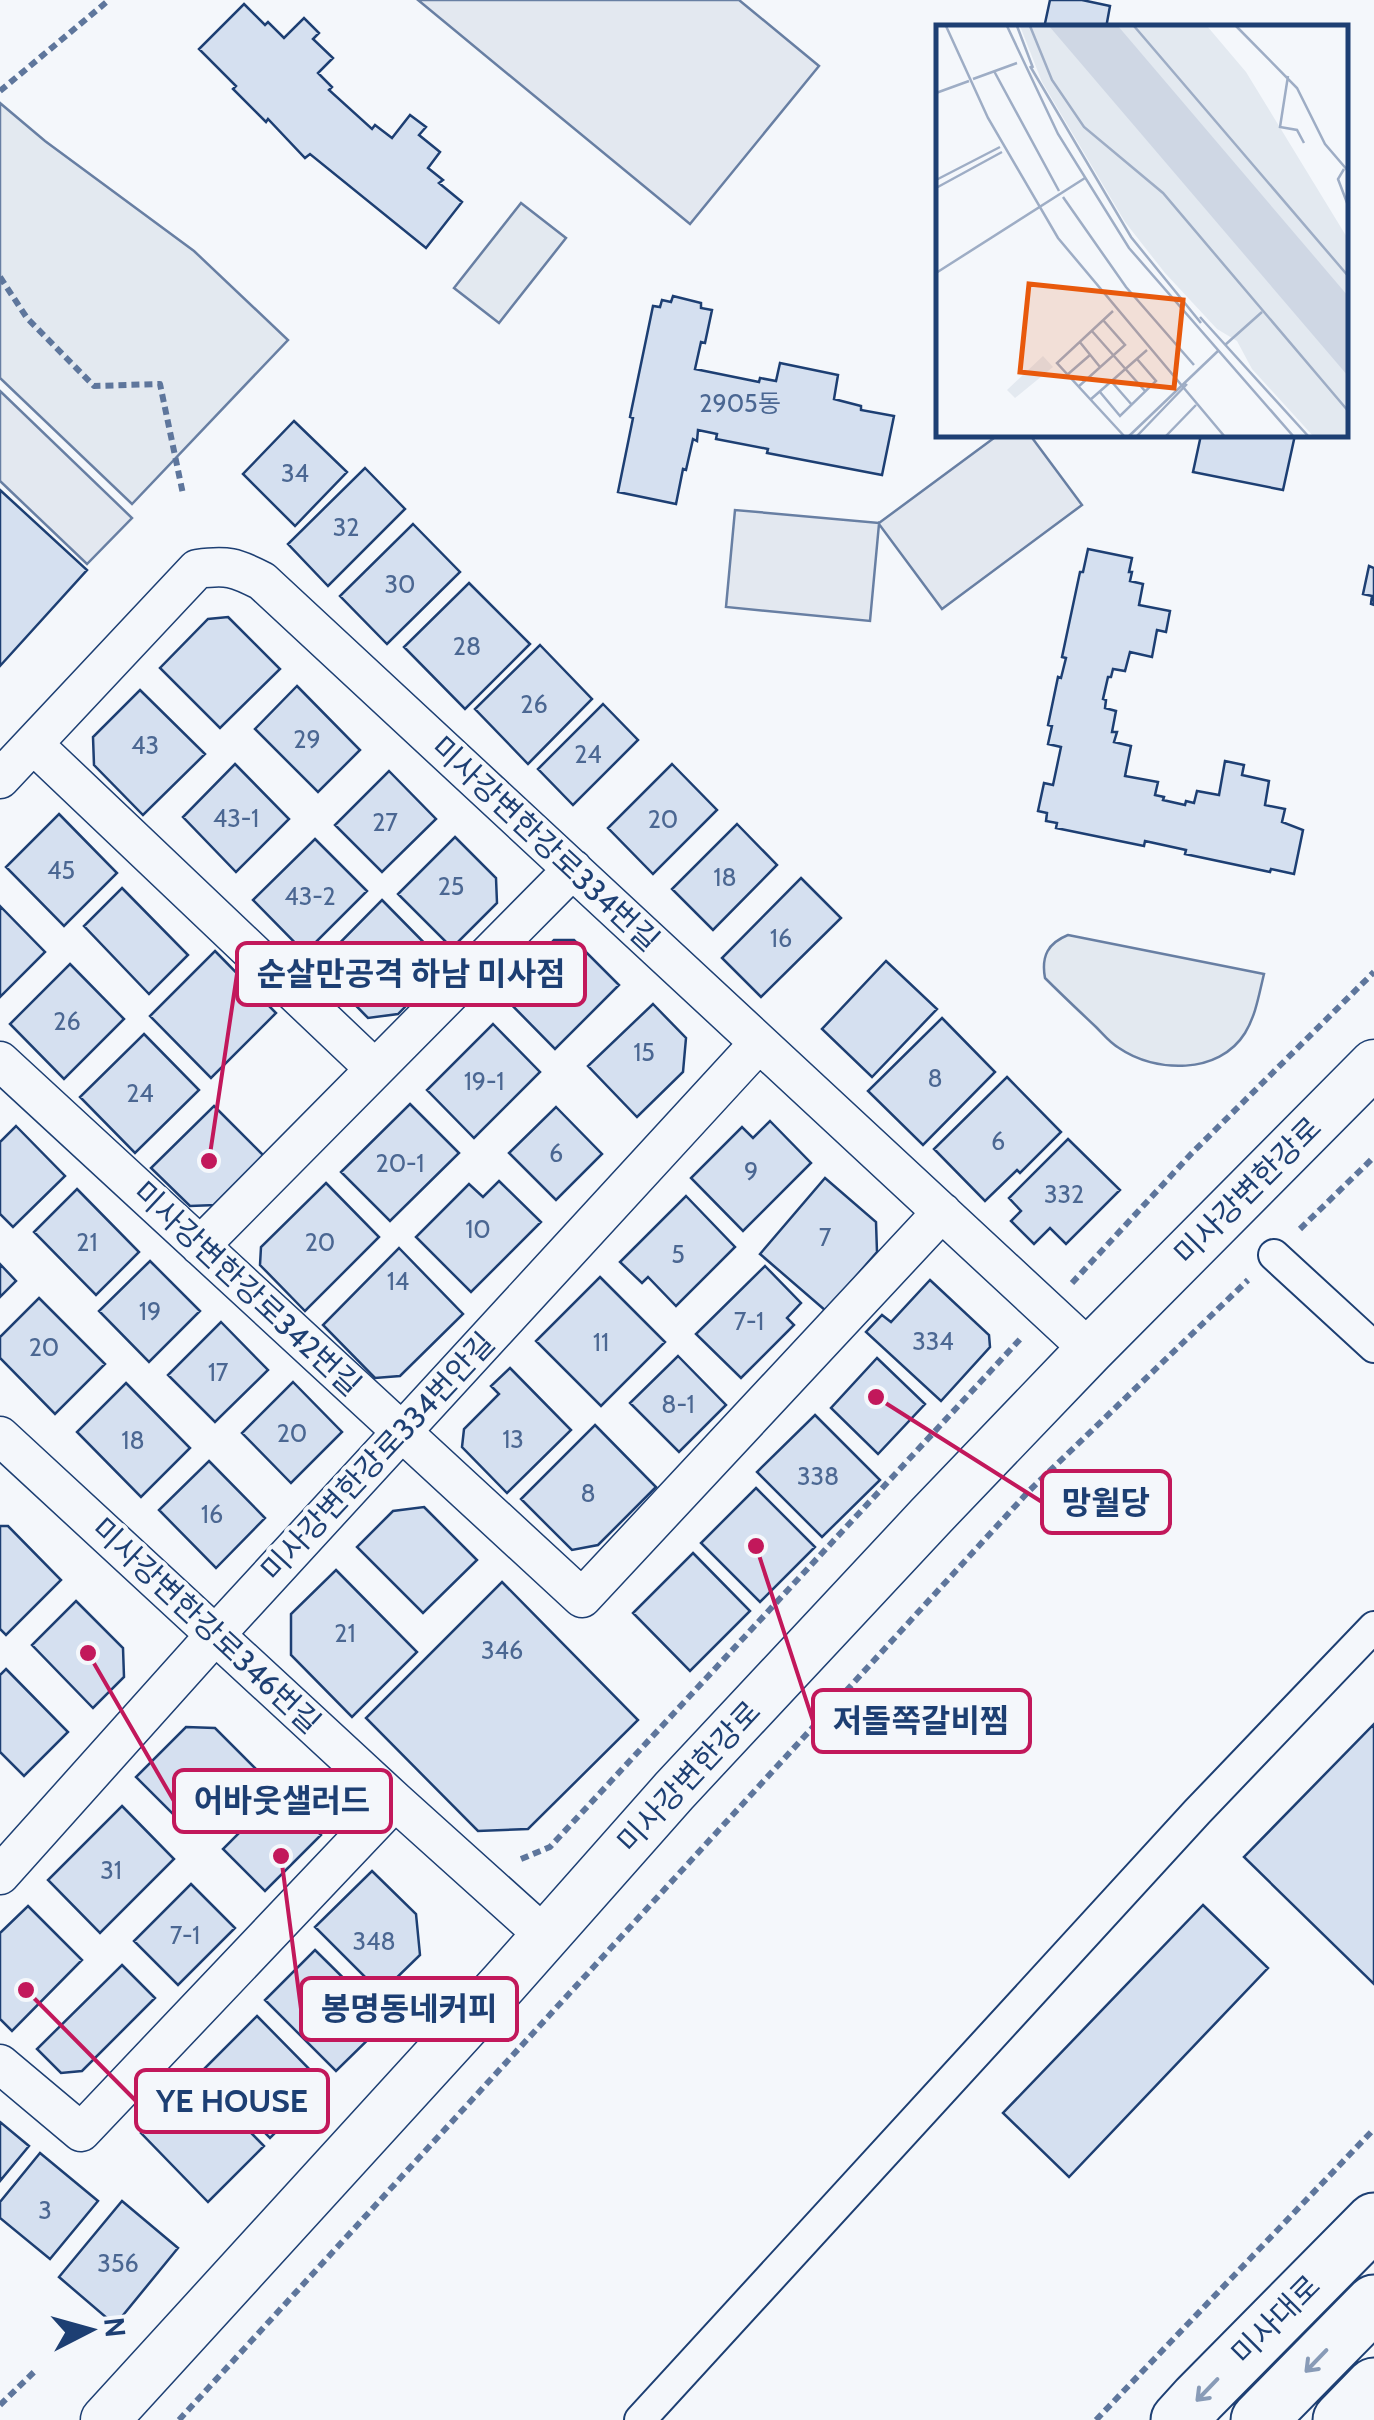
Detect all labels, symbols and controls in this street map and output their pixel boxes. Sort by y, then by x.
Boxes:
inset map [936,25,1349,438]
house number: 2905동 [699,388,781,418]
house number: 34 [281,458,309,488]
house number: 32 [333,512,359,542]
house number: 30 [385,569,415,599]
house number: 28 [453,631,481,661]
house number: 26 [520,689,548,719]
house number: 29 [293,724,321,754]
street label: 미사강변한강로334번길 [424,728,667,959]
house number: 43 [131,730,159,760]
house number: 24 [574,739,602,769]
house number: 43-1 [213,803,259,833]
house number: 20 [648,804,678,834]
house number: 27 [372,807,398,837]
house number: 45 [47,855,75,885]
house number: 18 [713,862,737,892]
house number: 25 [438,871,464,901]
house number: 43-2 [284,881,336,911]
house number: 16 [770,923,792,953]
callout: 순살만공격 하남 미사점 [237,943,585,1005]
text: 순살만공격 하남 미사점 [257,954,565,993]
house number: 26 [53,1006,81,1036]
house number: 15 [633,1037,655,1067]
house number: 8 [927,1063,943,1093]
house number: 19-1 [464,1066,504,1096]
house number: 24 [126,1078,154,1108]
street label: 미사강변한강로 [1166,1109,1329,1272]
house number: 6 [991,1126,1005,1156]
house number: 6 [549,1138,563,1168]
house number: 20-1 [376,1148,424,1178]
house number: 9 [744,1156,758,1186]
street label: 미사강변한강로342번길 [126,1174,369,1404]
house number: 332 [1044,1179,1084,1209]
house number: 10 [465,1214,491,1244]
house number: 7 [819,1222,832,1252]
house number: 21 [76,1227,98,1257]
house number: 20 [305,1227,335,1257]
house number: 5 [671,1239,685,1269]
house number: 14 [387,1266,409,1296]
house number: 19 [139,1296,161,1326]
house number: 7-1 [734,1306,764,1336]
street label: 미사강변한강로334번안길 [253,1325,502,1588]
house number: 334 [912,1326,954,1356]
house number: 11 [593,1327,609,1357]
house number: 20 [29,1332,59,1362]
house number: 17 [208,1357,229,1387]
house number: 8-1 [661,1389,695,1419]
house number: 20 [277,1418,307,1448]
house number: 13 [502,1424,524,1454]
house number: 18 [121,1425,145,1455]
house number: 338 [797,1461,839,1491]
callout: 망월당 [1042,1471,1170,1533]
house number: 8 [580,1478,596,1508]
text: 망월당 [1062,1483,1150,1522]
house number: 16 [201,1499,223,1529]
street label: 미사강변한강로346번길 [84,1510,328,1741]
house number: 21 [334,1618,356,1648]
house number: 346 [481,1635,523,1665]
callout: 저돌쪽갈비찜 [813,1690,1030,1752]
street label: 미사강변한강로 [609,1693,768,1860]
text: 저돌쪽갈비찜 [833,1701,1009,1740]
callout: 어바웃샐러드 [174,1770,391,1832]
text: 어바웃샐러드 [194,1781,370,1820]
house number: 31 [100,1855,122,1885]
house number: 7-1 [170,1920,200,1950]
house number: 348 [352,1926,396,1956]
callout: 봉명동네커피 [301,1978,517,2040]
text: 봉명동네커피 [321,1989,497,2028]
callout: YE HOUSE [136,2070,328,2132]
text: YE HOUSE [155,2081,308,2120]
house number: 3 [38,2195,52,2225]
house number: 356 [97,2248,139,2278]
street label: 미사대로 [1224,2268,1328,2372]
north arrow [40,2280,140,2380]
text: N [97,2316,133,2339]
one-way arrow [1305,2349,1329,2373]
one-way arrow [1195,2377,1219,2401]

